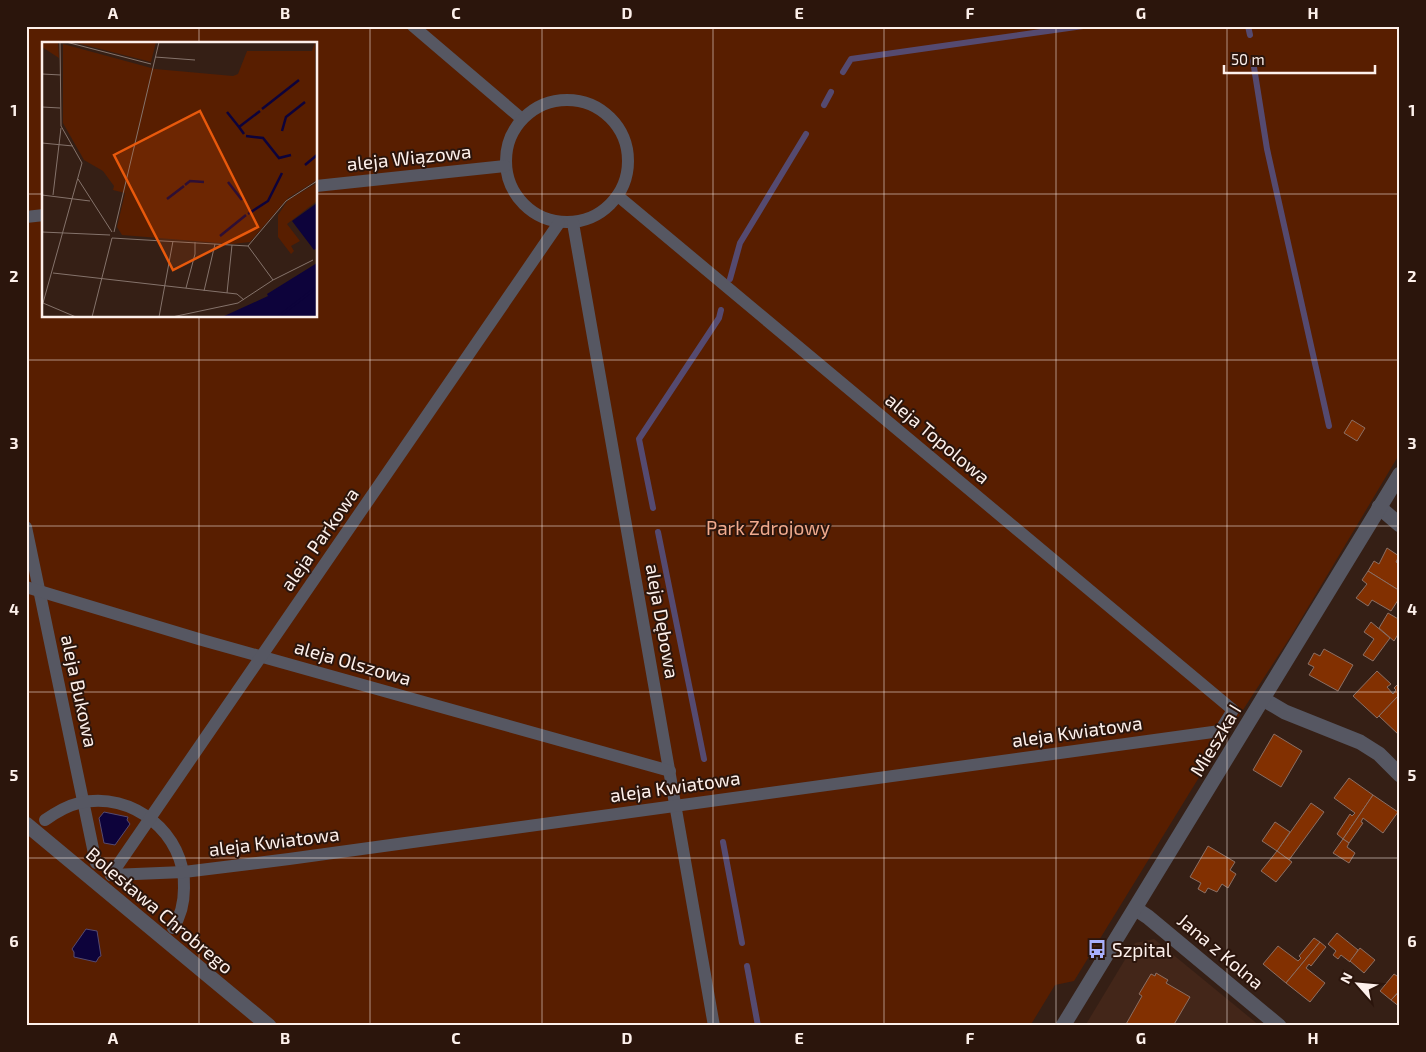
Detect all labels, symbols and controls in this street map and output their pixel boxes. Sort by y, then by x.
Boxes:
text: A [108,3,119,22]
text: B [280,3,290,22]
text: C [451,3,461,22]
text: D [622,3,633,22]
text: E [794,3,804,22]
text: F [966,3,975,22]
text: G [1136,3,1146,22]
text: H [1307,3,1319,22]
inset map [42,42,318,318]
scale bar [1224,42,1375,74]
text: 50 m [1231,50,1265,68]
text: 1 [11,100,17,119]
text: 1 [1409,100,1415,119]
street label: aleja Wiązowa [346,139,472,175]
text: 2 [9,266,19,285]
text: 2 [1407,266,1417,285]
street label: aleja Topolowa [881,388,995,488]
text: 3 [9,433,19,452]
text: 3 [1407,433,1417,452]
street label: aleja Parkowa [275,483,363,595]
park label: Park Zdrojowy [706,516,830,539]
street label: aleja Dębowa [642,562,684,680]
text: 4 [9,599,19,618]
text: 4 [1407,599,1417,618]
street label: aleja Bukowa [57,633,103,749]
street label: aleja Olszowa [292,634,414,690]
street label: Mieszka I [1184,700,1246,780]
street label: aleja Kwiatowa [1010,710,1144,752]
text: 5 [10,765,19,784]
street label: aleja Kwiatowa [608,765,742,807]
text: 5 [1408,765,1417,784]
street label: aleja Kwiatowa [207,822,341,860]
street label: Bolesława Chrobrego [82,842,238,978]
street label: Jana z Kolna [1173,908,1269,994]
text: 6 [9,931,19,950]
text: 6 [1407,931,1417,950]
bus stop icon: Szpital [1086,938,1108,960]
place label: Szpital [1112,938,1172,961]
north arrow [1334,960,1384,1010]
text: N [1336,970,1356,986]
text: A [108,1028,119,1047]
text: B [280,1028,290,1047]
text: C [451,1028,461,1047]
text: D [622,1028,633,1047]
text: E [794,1028,804,1047]
text: F [966,1028,975,1047]
text: G [1136,1028,1146,1047]
text: H [1307,1028,1319,1047]

